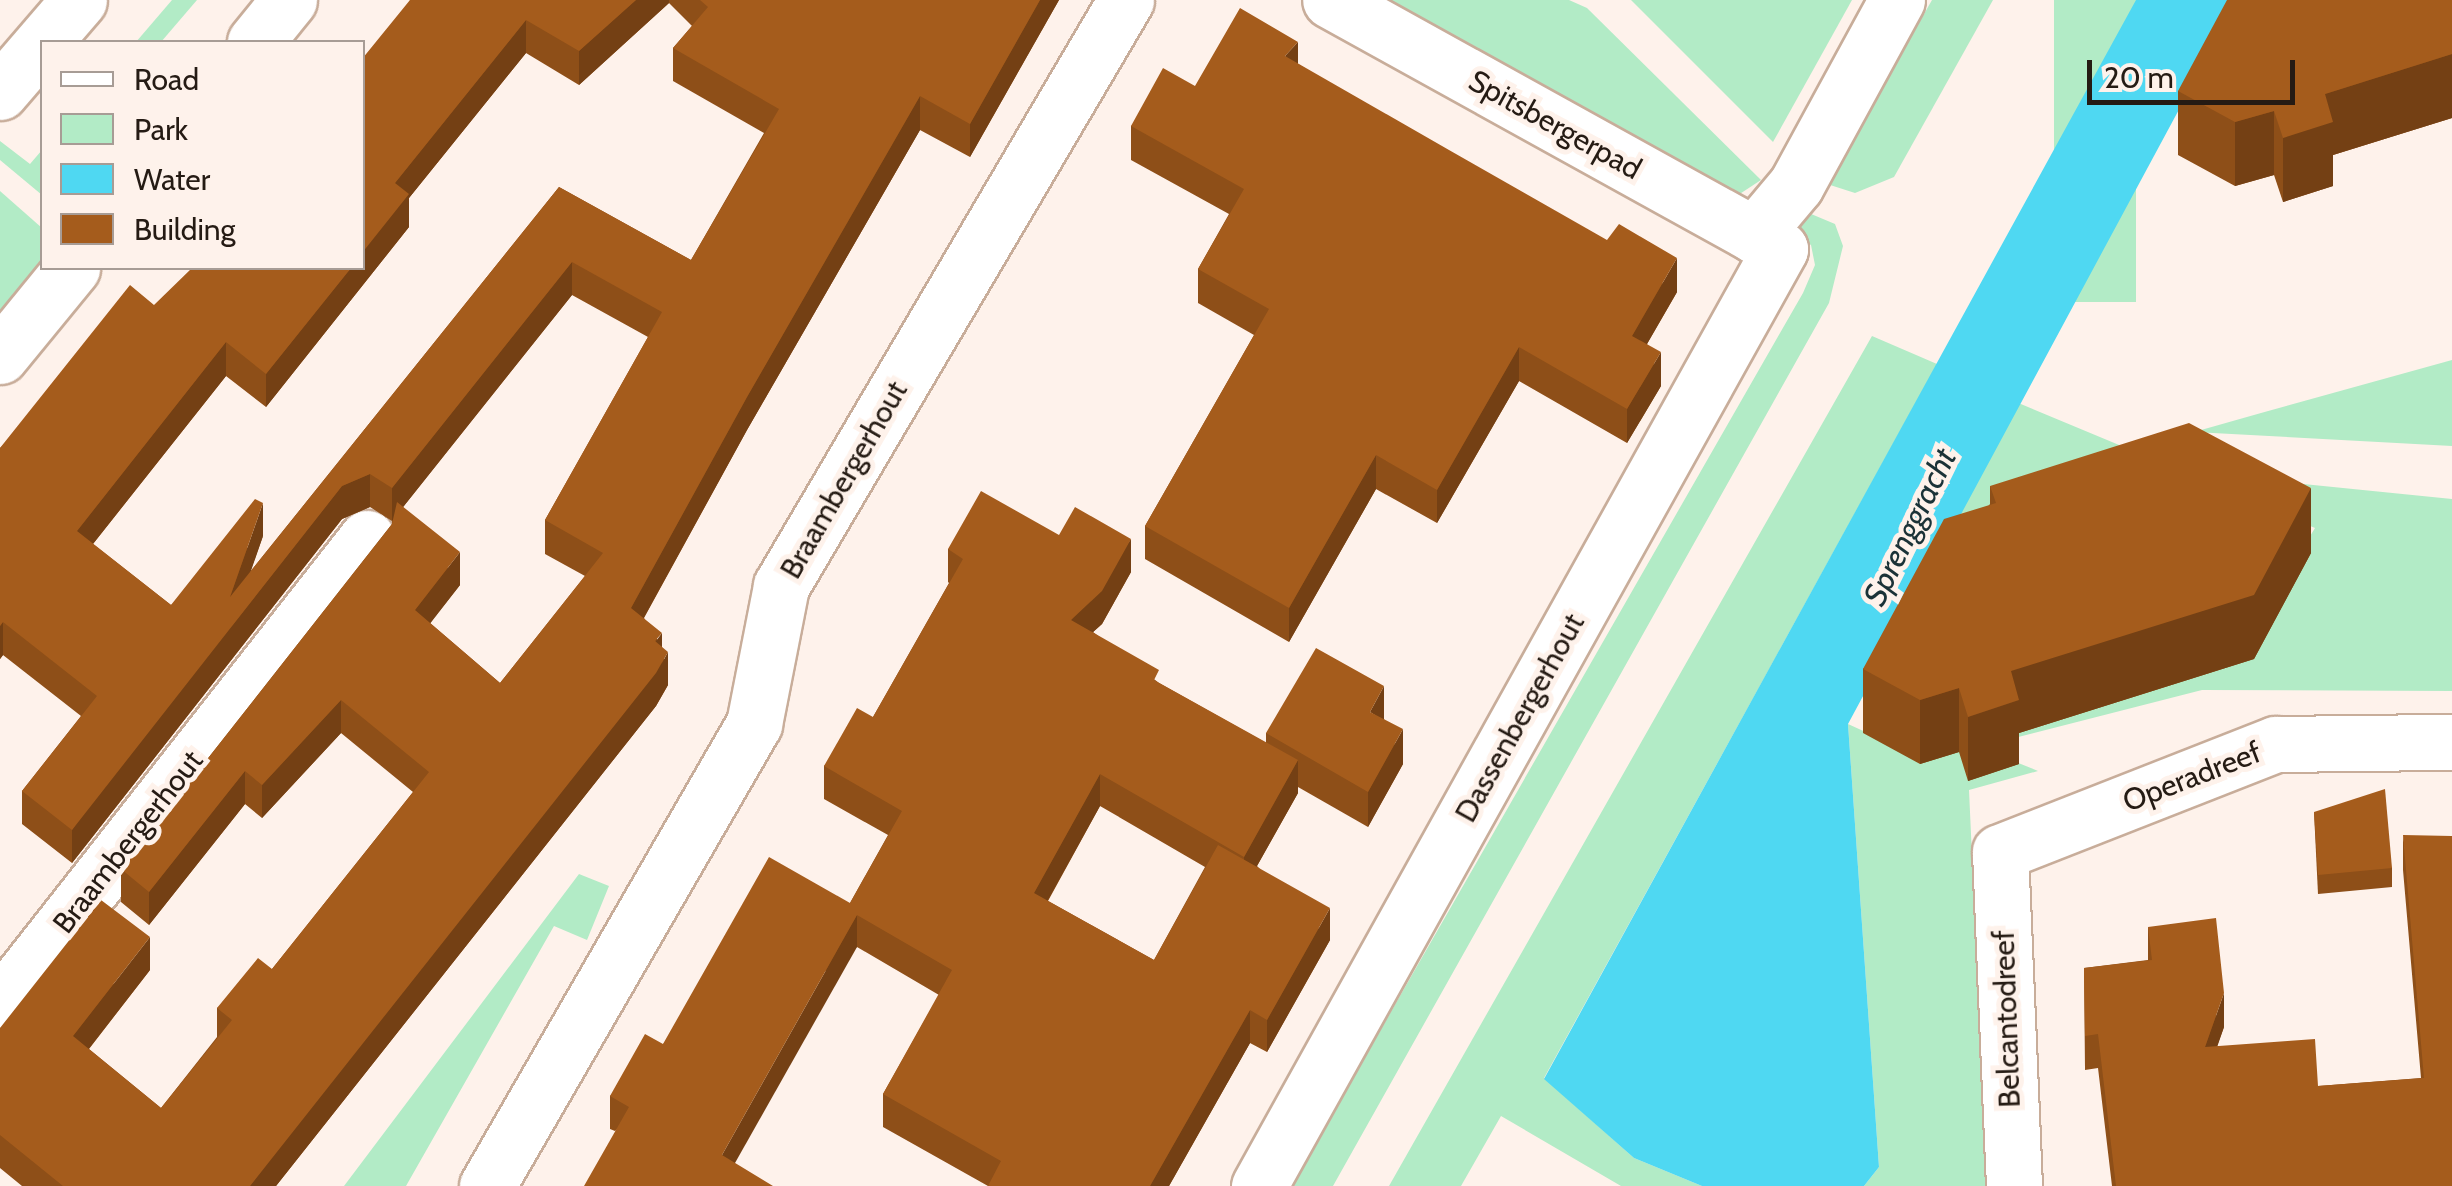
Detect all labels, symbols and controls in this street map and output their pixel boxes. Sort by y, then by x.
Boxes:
legend [40,40,365,270]
scale bar [2092,40,2300,102]
text: 20 m [2104,59,2174,96]
text: Road [134,61,199,98]
street label: Spitsbergerpad [1462,63,1648,187]
text: Park [134,111,188,148]
text: Water [134,161,210,198]
text: Building [134,211,236,248]
street label: Braambergerhout [773,375,915,585]
water label: Sprenggracht [1856,442,1964,612]
street label: Dassenbergerhout [1448,608,1592,828]
street label: Operadreef [2118,734,2266,820]
street label: Braambergerhout [46,744,210,940]
street label: Belcantodreef [1986,930,2028,1108]

